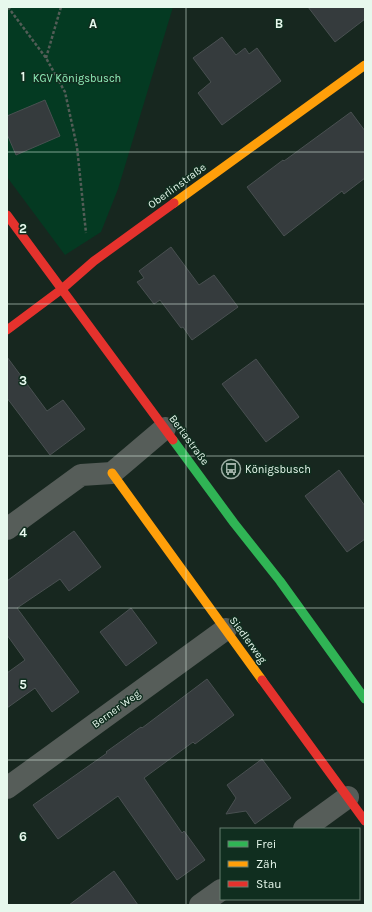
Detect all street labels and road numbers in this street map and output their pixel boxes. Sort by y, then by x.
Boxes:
street label: Oberlinstraße [145,160,209,211]
street label: Bertastraße [166,412,212,468]
street label: Siedlerweg [227,614,270,667]
street label: Berner Weg [89,687,143,731]

